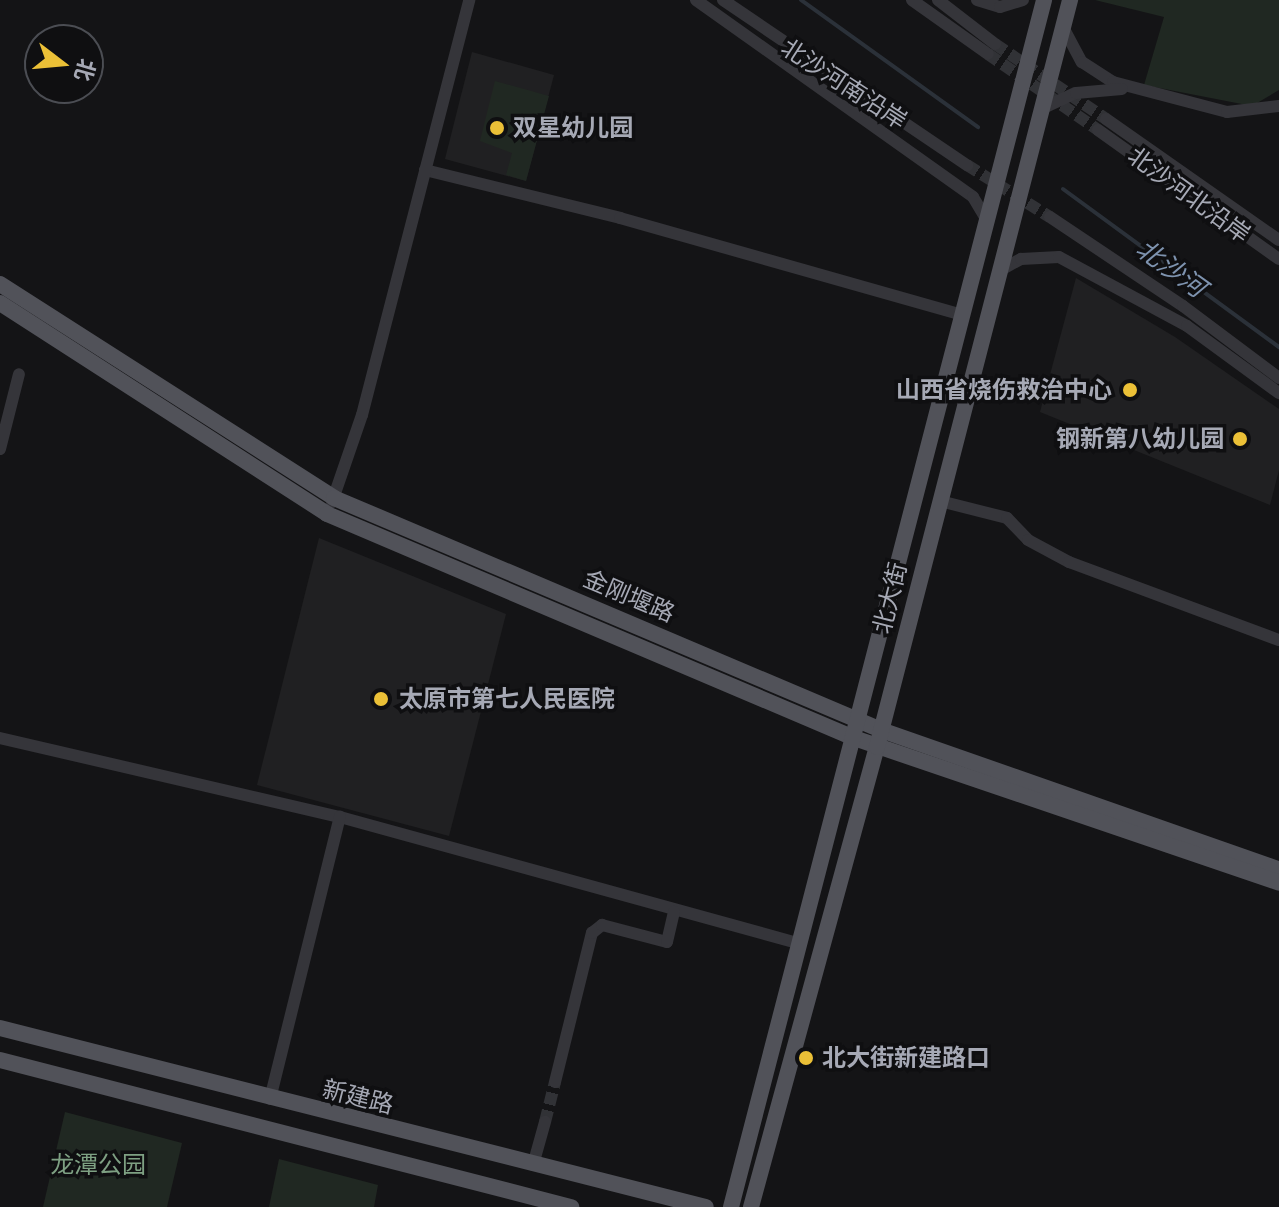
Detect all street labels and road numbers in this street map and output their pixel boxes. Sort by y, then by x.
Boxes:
street label: 北沙河南沿岸 [776,33,912,135]
street label: 北沙河北沿岸 [1122,141,1256,249]
street label: 北大街 [867,560,913,636]
street label: 金刚堰路 [579,564,679,628]
street label: 新建路 [320,1074,396,1120]

